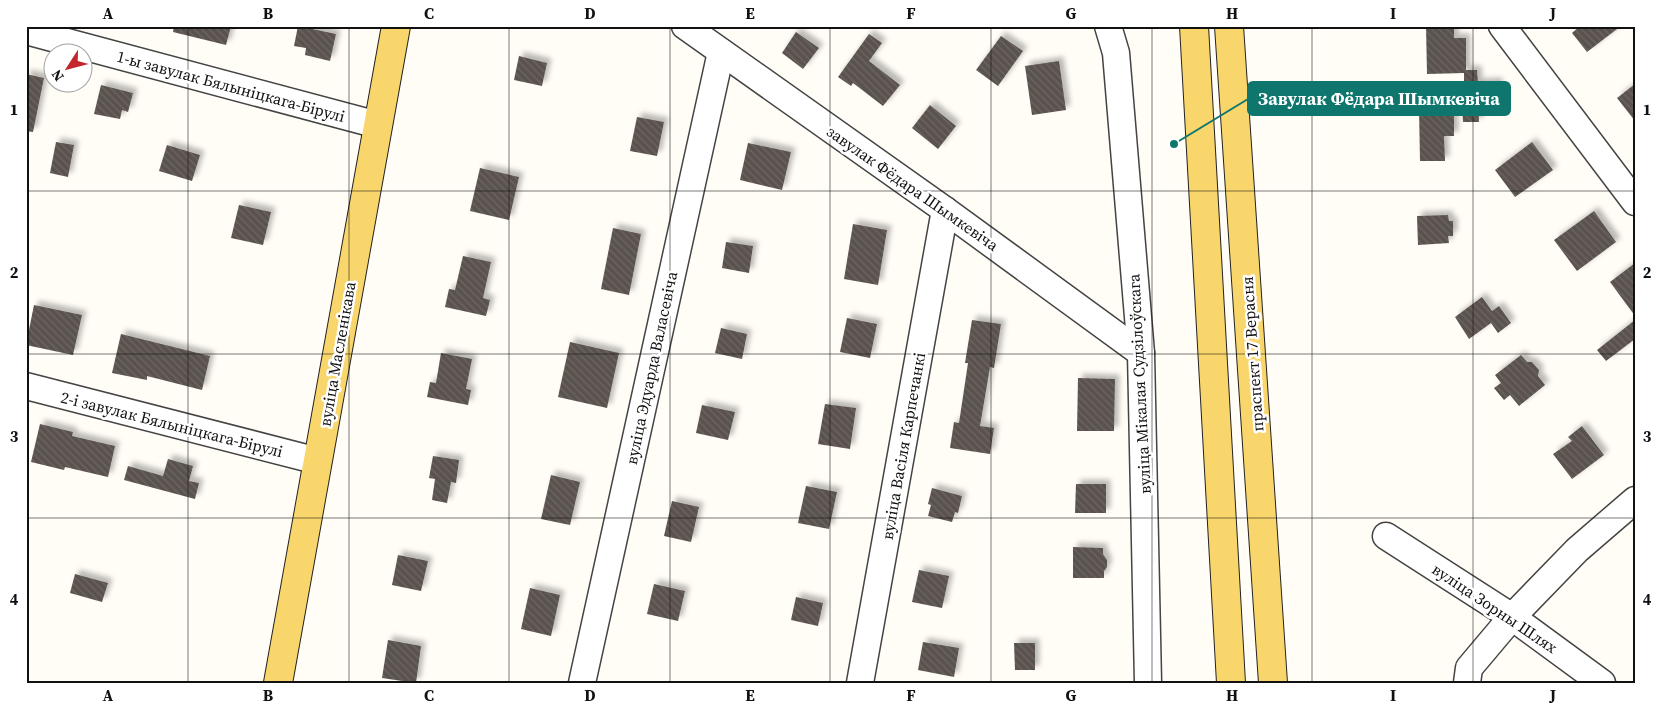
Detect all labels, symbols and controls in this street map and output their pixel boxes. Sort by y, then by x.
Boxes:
text: A [103,2,114,24]
text: B [263,2,274,24]
text: C [424,2,434,24]
text: D [584,2,596,24]
text: E [745,2,755,24]
text: F [906,2,916,24]
text: G [1066,2,1077,24]
text: H [1226,2,1238,24]
text: I [1390,2,1396,24]
text: J [1549,2,1556,24]
north arrow [42,42,92,92]
street label: 1-ы завулак Бялыніцкага-Бірулі [114,45,348,127]
text: N [46,66,69,86]
callout: Завулак Фёдара Шымкевіча [1248,82,1510,115]
text: Завулак Фёдара Шымкевіча [1258,86,1500,111]
text: 1 [10,98,18,120]
text: 1 [1643,98,1651,120]
street label: завулак Фёдара Шымкевіча [823,120,1004,256]
text: 2 [10,261,19,283]
text: 2 [1643,261,1652,283]
street label: вуліца Эдуарда Валасевіча [620,269,682,467]
street label: вуліца Мікалая Судзілоўскага [1122,272,1156,495]
street label: праспект 17 Верасня [1236,276,1268,432]
street label: вуліца Масленікава [313,279,361,428]
street label: вуліца Васіля Карпечанкі [876,350,930,541]
street label: 2-і завулак Бялыніцкага-Бірулі [59,386,286,462]
text: 3 [10,425,19,447]
text: 3 [1643,425,1652,447]
street label: вуліца Зорны Шлях [1428,558,1563,659]
text: 4 [10,588,19,610]
text: 4 [1643,588,1652,610]
text: A [103,684,114,706]
text: B [263,684,274,706]
text: C [424,684,434,706]
text: D [584,684,596,706]
text: E [745,684,755,706]
text: F [906,684,916,706]
text: G [1066,684,1077,706]
text: H [1226,684,1238,706]
text: I [1390,684,1396,706]
text: J [1549,684,1556,706]

